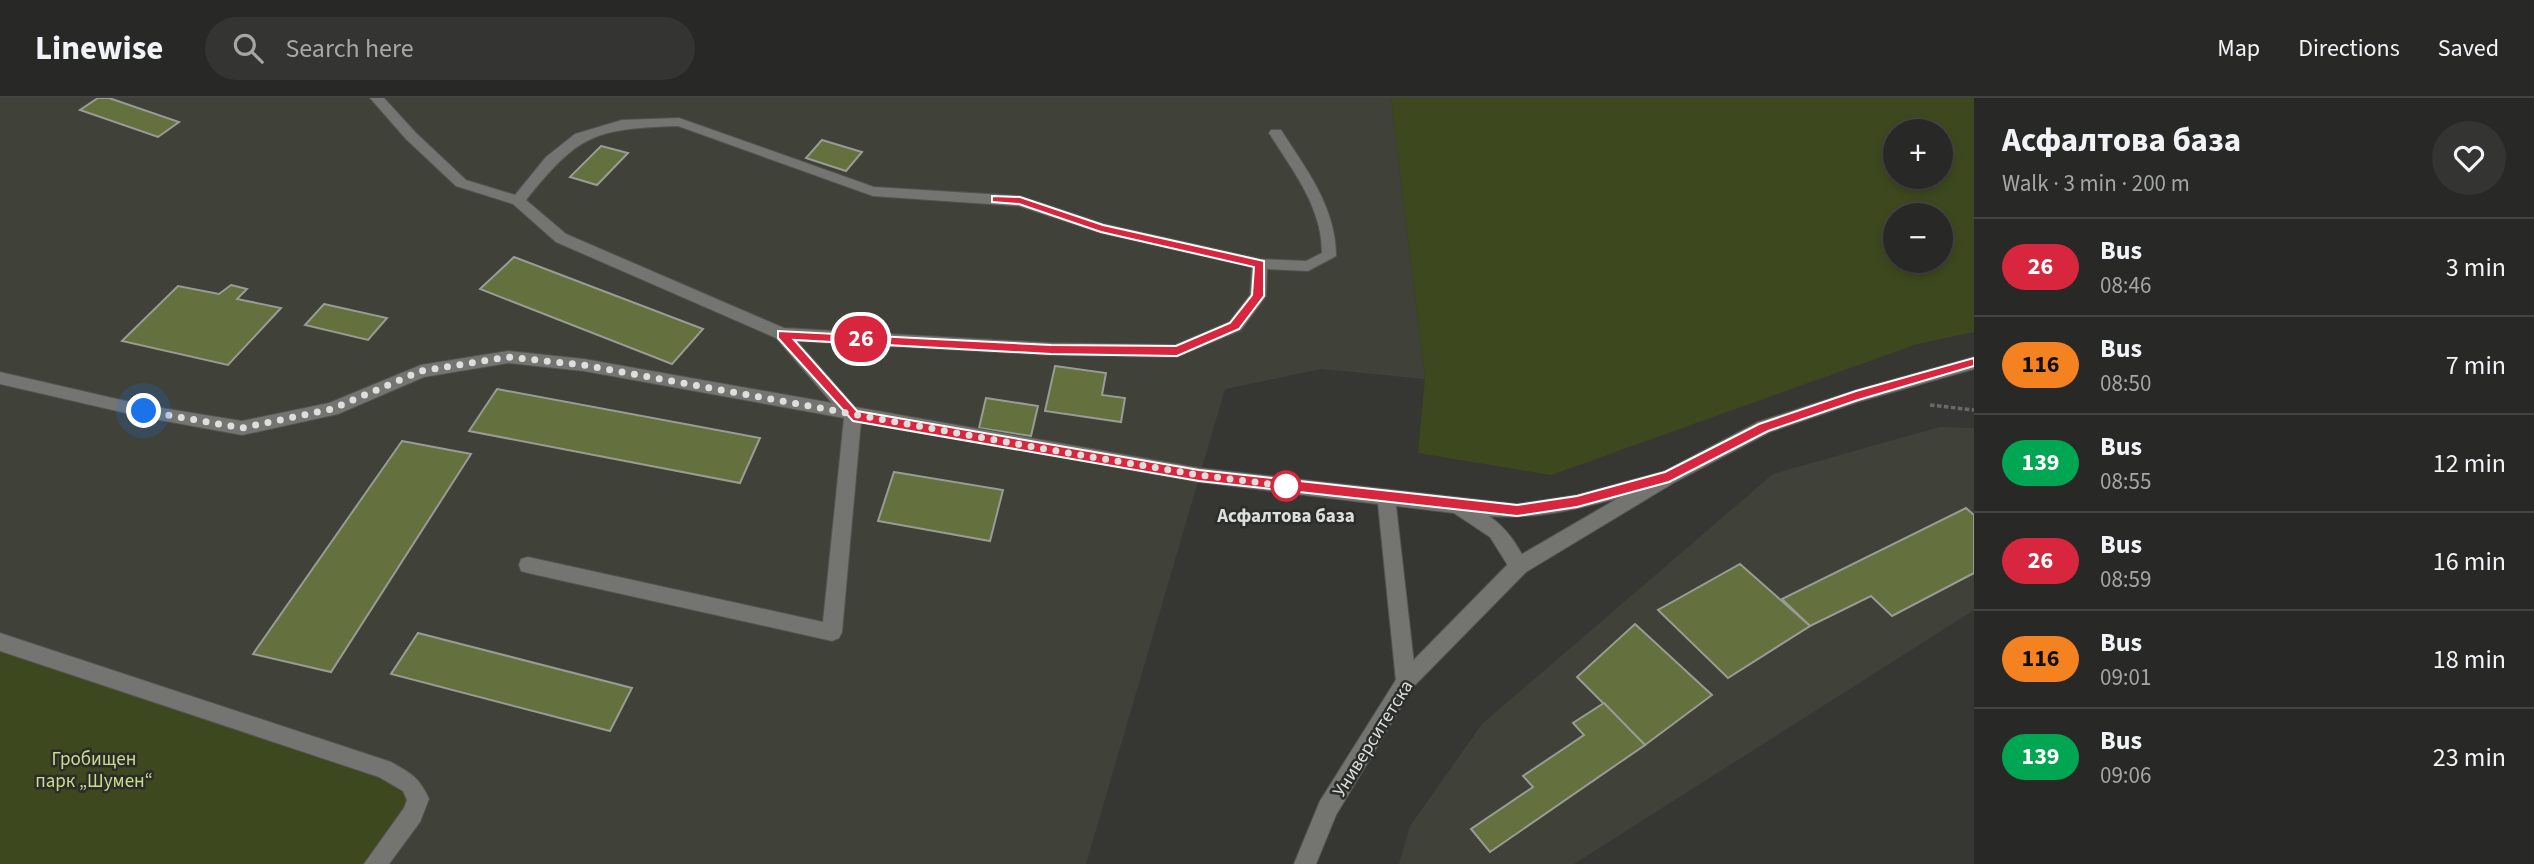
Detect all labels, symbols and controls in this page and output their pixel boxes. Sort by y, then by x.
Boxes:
search box [205,17,695,80]
text: Linewise [35,25,163,72]
icon: search [229,29,267,67]
text: Search here [285,30,414,67]
text: Map [2217,31,2260,66]
text: Directions [2298,31,2400,66]
text: Saved [2438,31,2499,66]
text: Асфалтова база [2002,117,2241,164]
map controls [1883,119,1953,273]
button: + [1883,119,1953,189]
button: heart [2432,121,2506,195]
text: Walk · 3 min · 200 m [2002,167,2190,200]
button: − [1883,203,1953,273]
text: Bus [2100,232,2142,269]
text: 26 [2028,249,2053,284]
text: 3 min [2446,249,2506,286]
text: 08:46 [2100,269,2151,302]
line badge: 26 [830,316,892,362]
text: 26 [848,321,874,356]
text: Bus [2100,330,2142,367]
text: 116 [2021,347,2060,382]
text: 7 min [2446,347,2506,384]
text: 08:50 [2100,367,2151,400]
your location [126,393,161,428]
text: Bus [2100,428,2142,465]
text: 139 [2021,445,2060,480]
text: 12 min [2433,445,2506,482]
text: 08:55 [2100,465,2151,498]
marker: Асфалтова база [1271,471,1301,501]
place label: Асфалтова база [1216,503,1355,530]
text: Bus [2100,526,2142,563]
text: 26 [2028,543,2053,578]
text: 16 min [2433,543,2506,580]
text: 08:59 [2100,563,2151,596]
text: Bus [2100,624,2142,661]
text: 116 [2021,641,2060,676]
text: 18 min [2433,641,2506,678]
text: 09:01 [2100,661,2151,694]
street label: Университетска [1327,675,1420,802]
text: Bus [2100,722,2142,759]
text: 139 [2021,739,2060,774]
text: 23 min [2433,739,2506,776]
park label: Гробищен парк „Шумен“ [35,746,153,795]
text: 09:06 [2100,759,2151,792]

